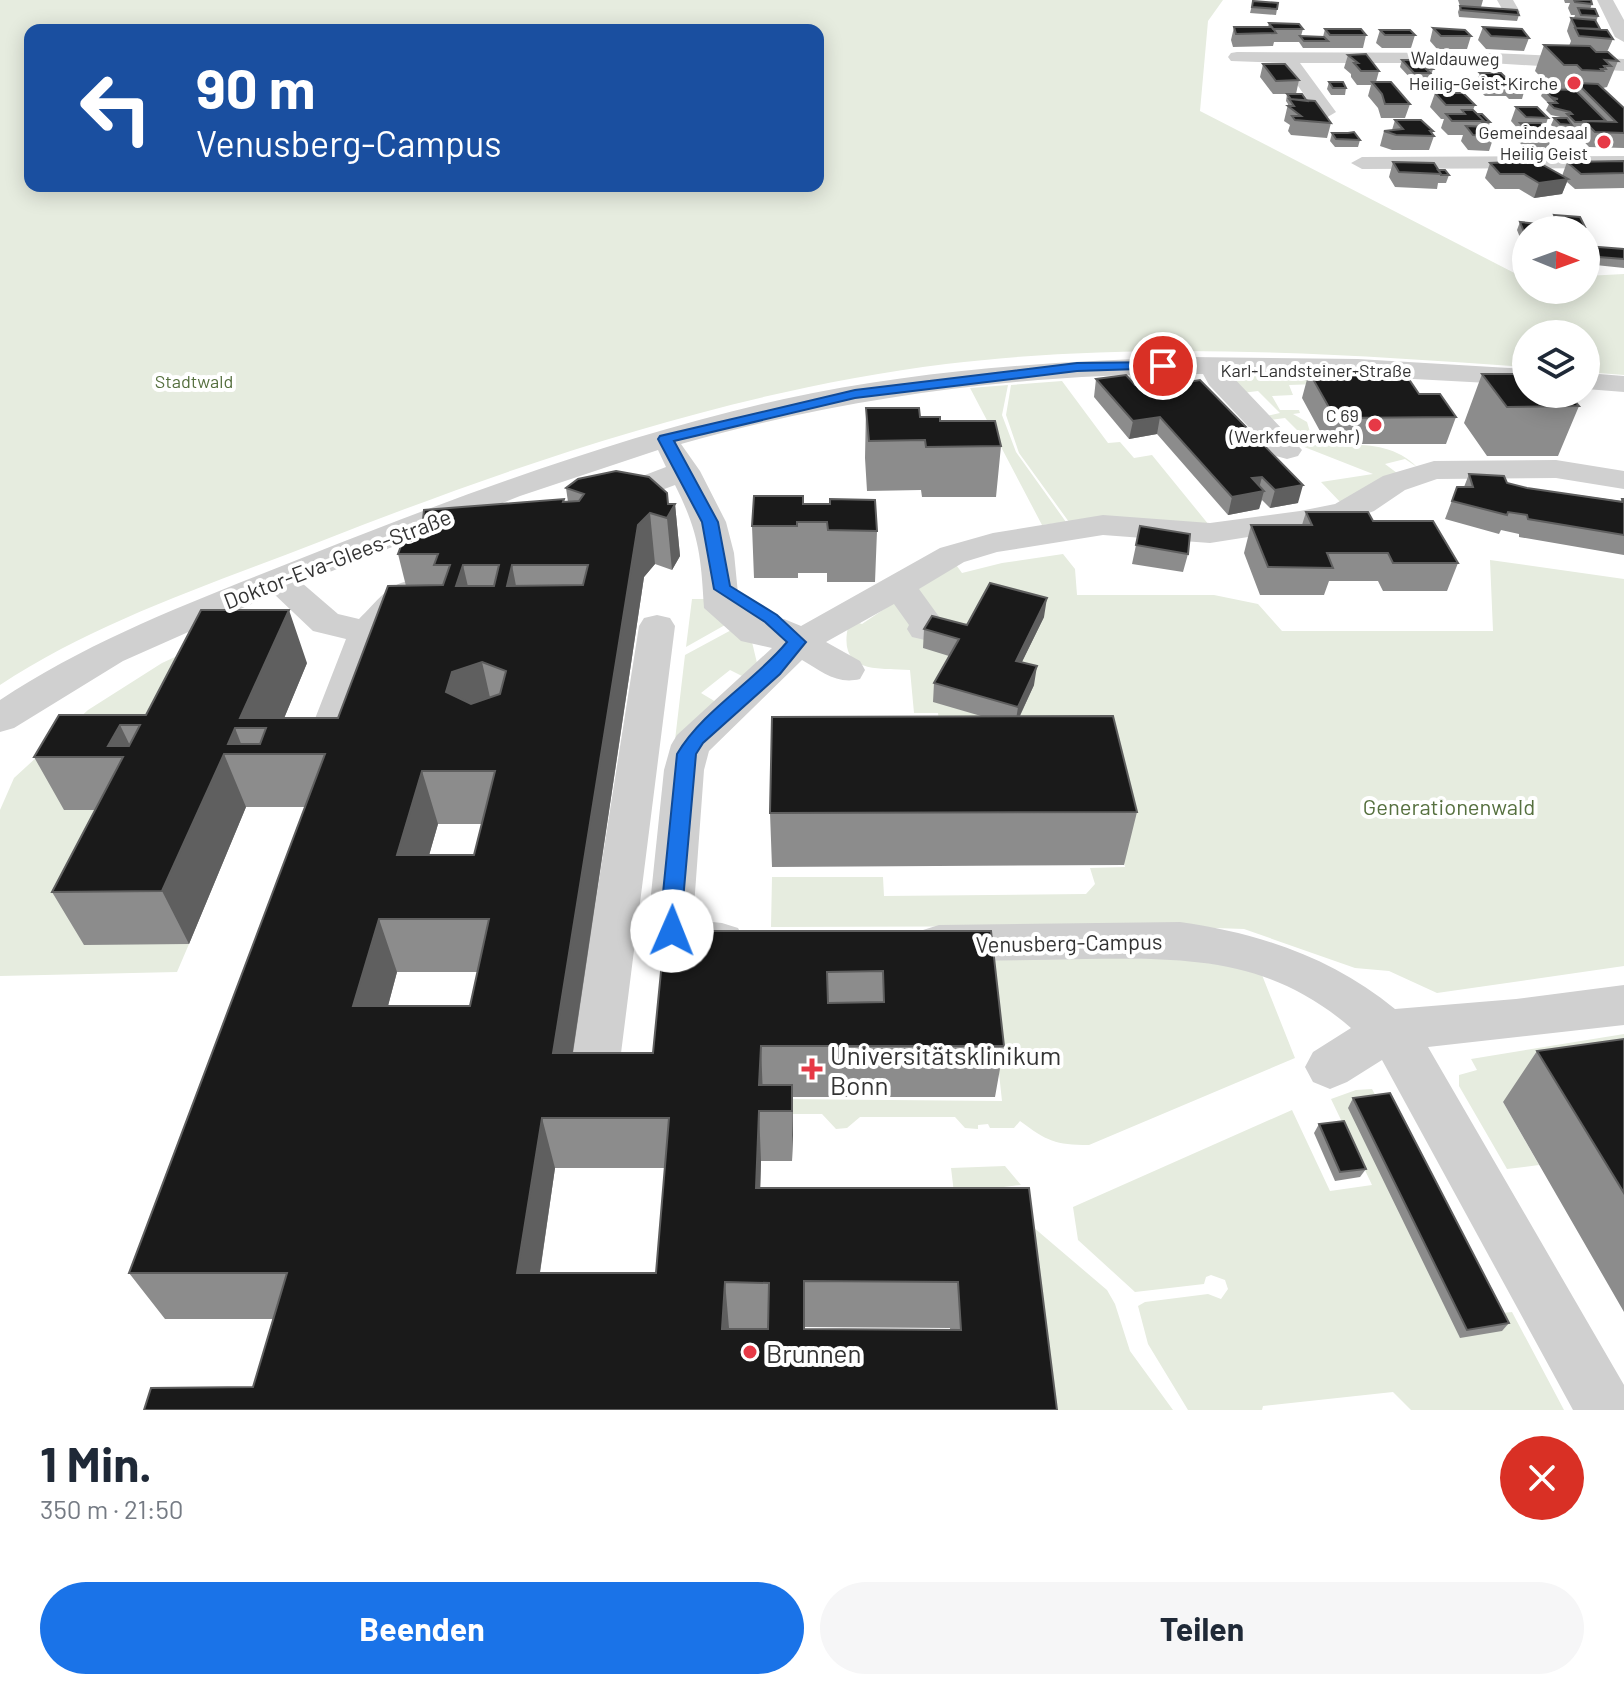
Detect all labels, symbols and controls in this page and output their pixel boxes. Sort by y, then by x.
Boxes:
street label: Waldauweg [1410,46,1500,70]
text: 90 m [196,53,316,120]
icon: left [64,56,168,160]
place label: Heilig-Geist-Kirche [1409,72,1558,94]
marker: Heilig-Geist-Kirche [1565,74,1583,92]
text: Venusberg-Campus [196,121,502,164]
place label: Gemeindesaal Heilig Geist [1478,121,1588,164]
marker: Gemeindesaal Heilig Geist [1595,133,1613,151]
north arrow [1512,216,1600,304]
map controls [1512,216,1600,408]
button: layers [1512,320,1600,408]
pin [1129,332,1197,400]
icon: arrive [1141,344,1185,388]
street label: Karl-Landsteiner-Straße [1220,359,1412,381]
park label: Stadtwald [155,370,233,392]
place label: C 69 (Werkfeuerwehr) [1229,404,1359,447]
marker: C 69 (Werkfeuerwehr) [1366,416,1384,434]
street label: Doktor-Eva-Glees-Straße [220,503,454,613]
park label: Generationenwald [1363,793,1535,819]
position arrow [630,889,714,973]
street label: Venusberg-Campus [975,927,1163,957]
place label: Universitätsklinikum Bonn [830,1039,1061,1100]
marker: Universitätsklinikum Bonn [801,1058,823,1080]
place label: Brunnen [766,1337,861,1368]
marker: Brunnen [741,1343,759,1361]
text: 1 Min. [40,1434,152,1492]
button: close [1500,1436,1584,1520]
text: 350 m · 21:50 [40,1493,184,1524]
button: Beenden [40,1582,804,1674]
button: Teilen [820,1582,1584,1674]

